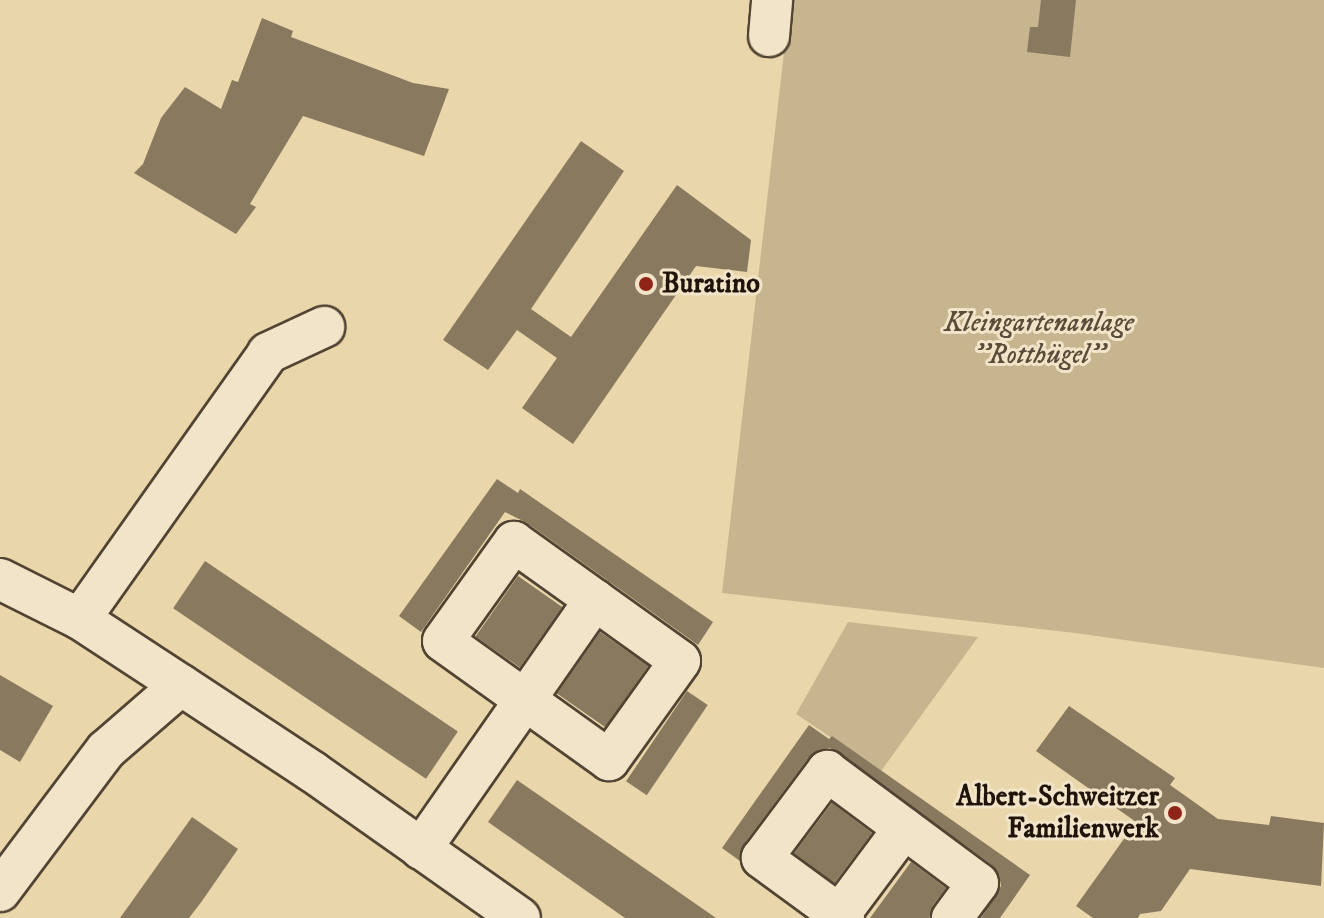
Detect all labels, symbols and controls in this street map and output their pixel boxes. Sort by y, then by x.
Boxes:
place label: Buratino [662,267,760,301]
marker: Buratino [637,275,655,293]
park label: Kleingartenanlage ''Rotthügel'' [944,306,1134,372]
place label: Albert-Schweitzer Familienwerk [956,780,1159,846]
marker: Albert-Schweitzer Familienwerk [1166,804,1184,822]

